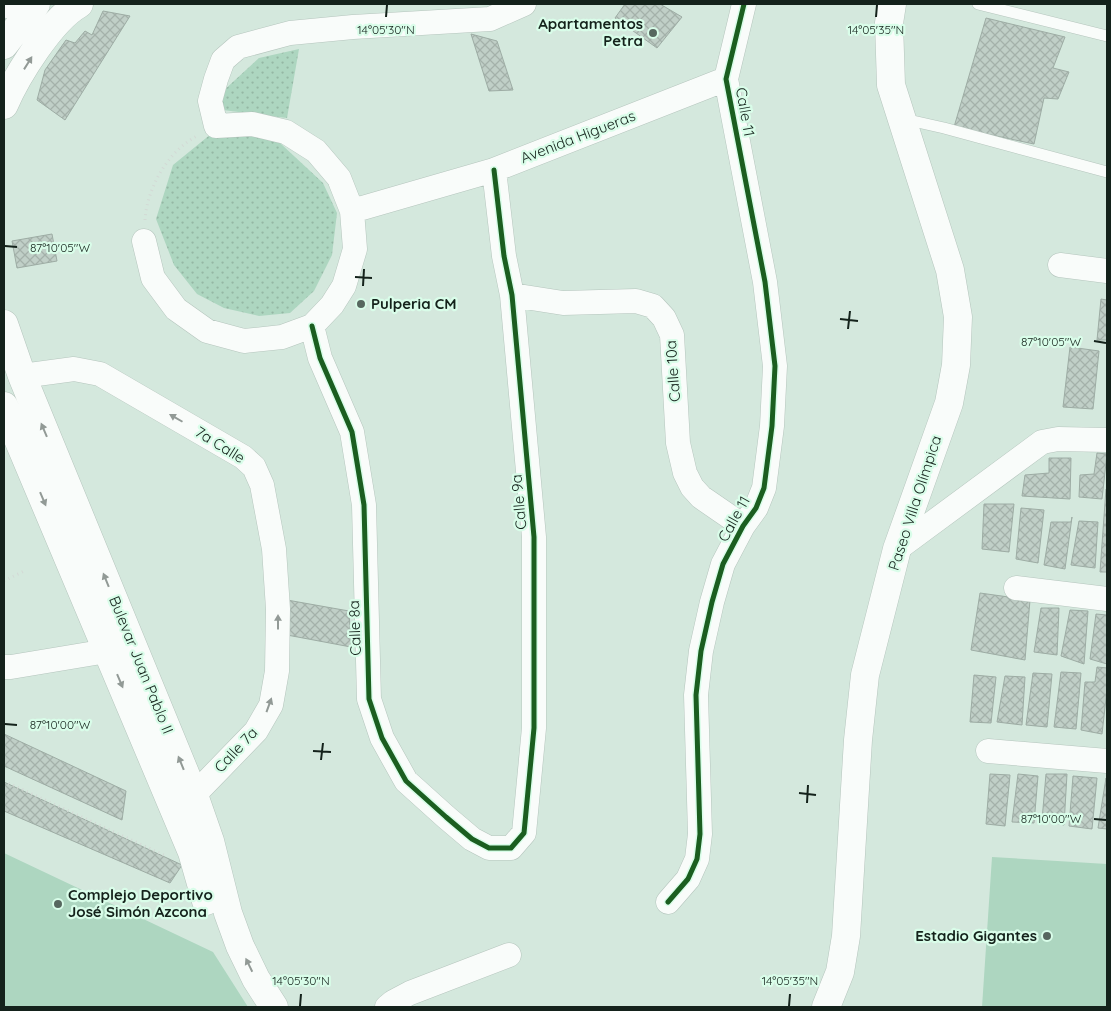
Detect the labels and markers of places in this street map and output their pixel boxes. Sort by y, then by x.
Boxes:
place label: Apartamentos Petra [538,14,643,50]
marker: Apartamentos Petra [647,27,659,39]
place label: Pulperia CM [371,294,456,313]
marker: Pulperia CM [355,298,367,310]
place label: Complejo Deportivo José Simón Azcona [68,885,213,921]
marker: Complejo Deportivo José Simón Azcona [52,898,64,910]
place label: Estadio Gigantes [915,926,1037,945]
marker: Estadio Gigantes [1041,930,1053,942]

